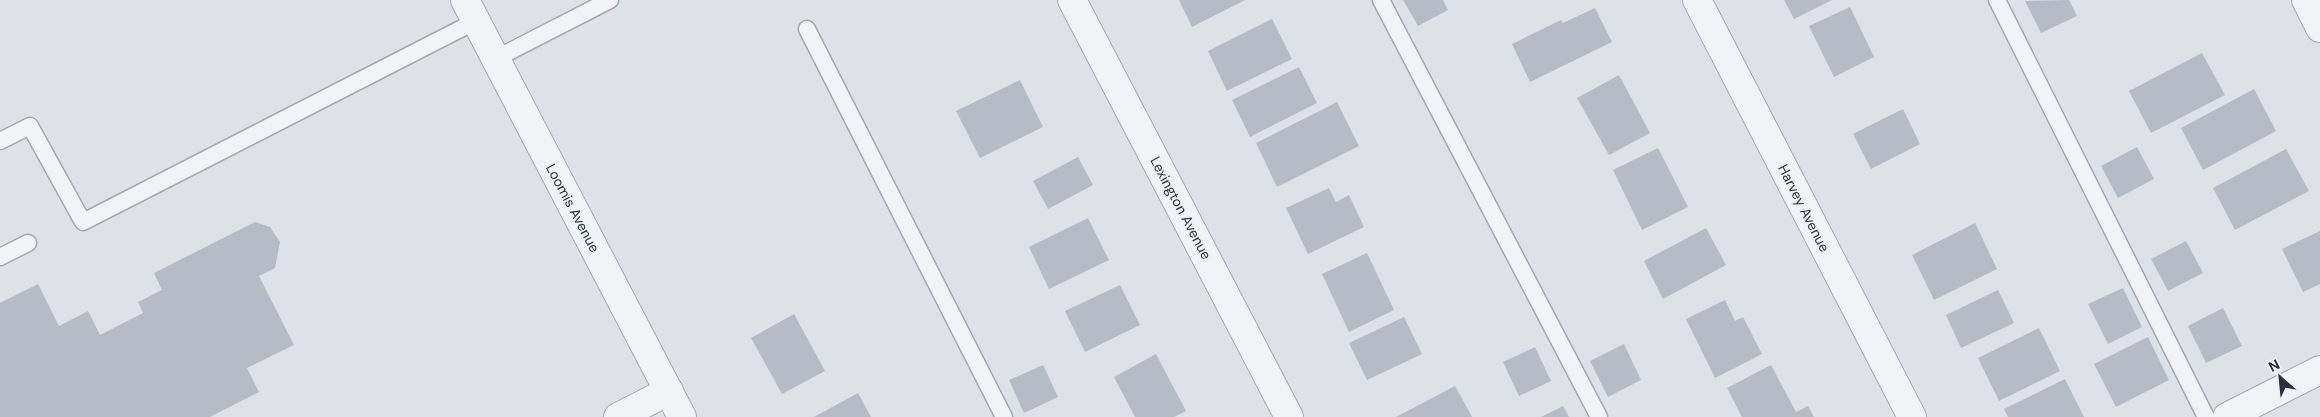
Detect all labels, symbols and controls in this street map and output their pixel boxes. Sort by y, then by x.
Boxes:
street label: Lexington Avenue [1146,154,1216,263]
street label: Loomis Avenue [542,161,604,255]
street label: Harvey Avenue [1774,161,1834,255]
north arrow [2255,352,2305,402]
text: N [2265,355,2283,376]

